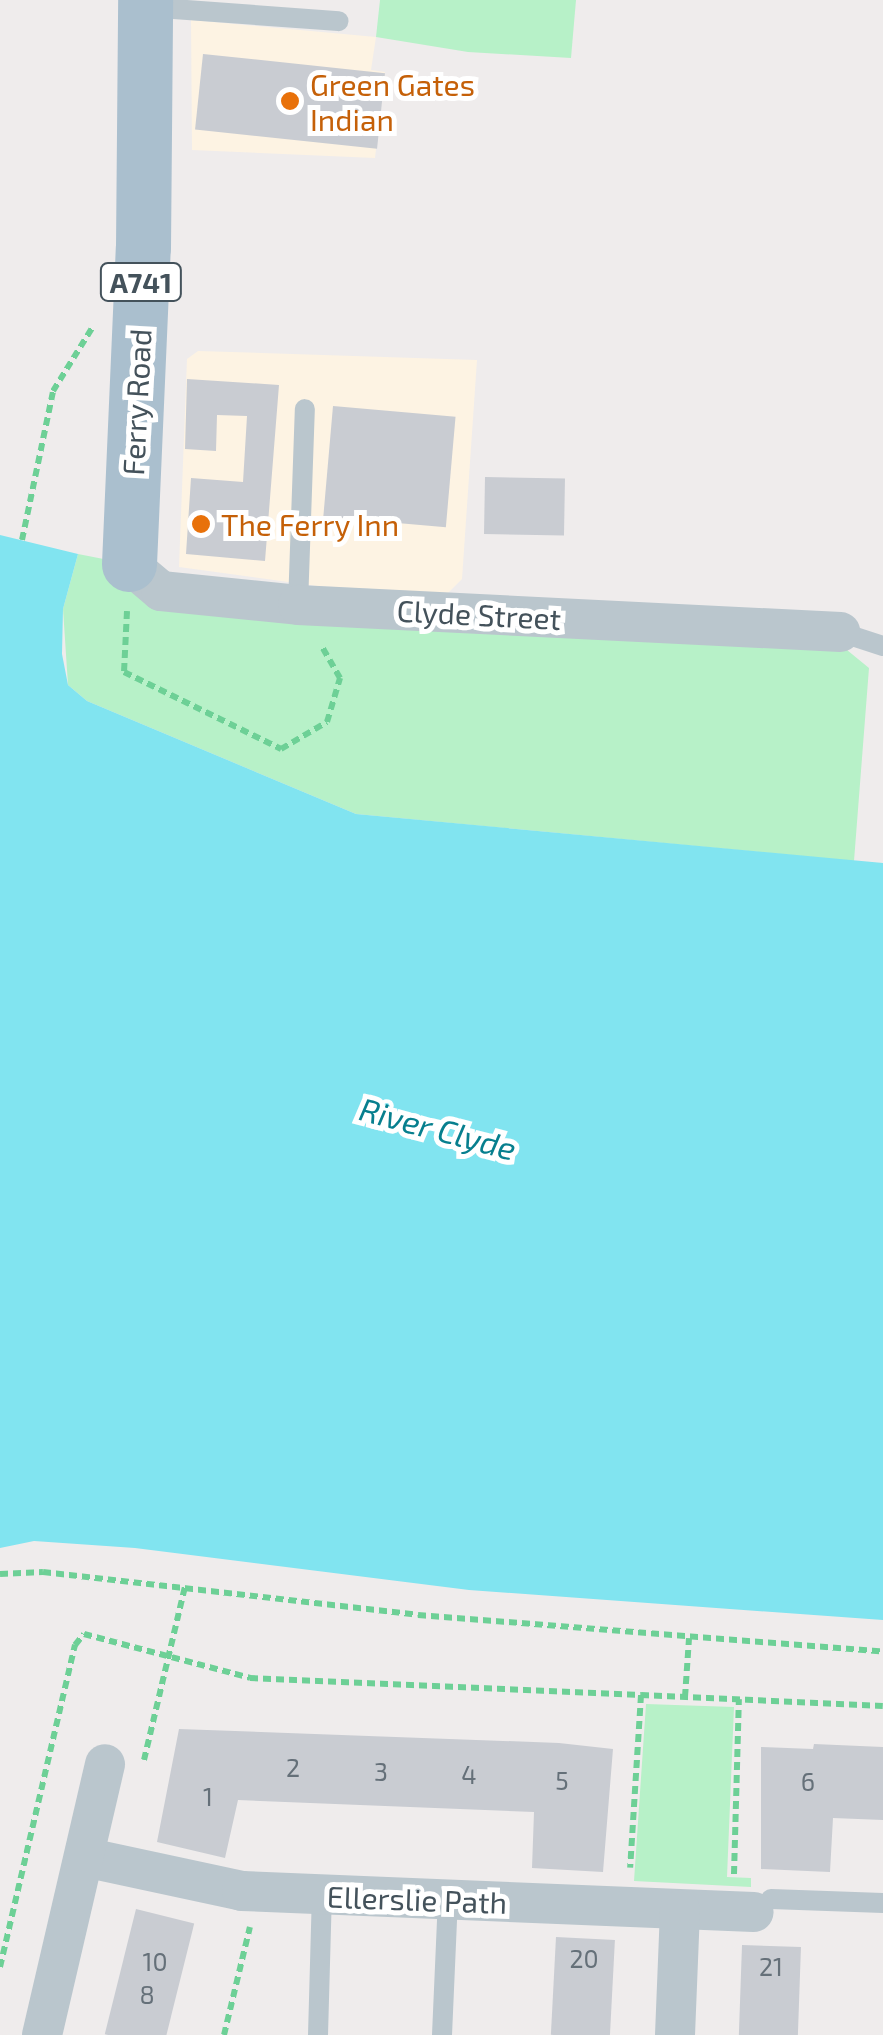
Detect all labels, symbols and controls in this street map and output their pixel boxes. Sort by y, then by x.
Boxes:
place label: Green Gates Indian [310,66,475,136]
marker: Green Gates Indian [279,90,301,112]
road number: A741 [98,259,184,305]
street label: Ferry Road [114,327,158,477]
place label: The Ferry Inn [221,506,400,542]
marker: The Ferry Inn [190,513,212,535]
street label: Clyde Street [396,592,562,636]
water label: River Clyde [355,1089,521,1167]
house number: 2 [286,1752,300,1782]
house number: 3 [374,1756,388,1786]
house number: 4 [461,1759,477,1789]
house number: 5 [555,1765,569,1795]
house number: 6 [801,1766,815,1796]
house number: 1 [203,1781,213,1811]
street label: Ellerslie Path [326,1878,508,1920]
house number: 20 [569,1943,599,1973]
house number: 10 [142,1946,168,1976]
house number: 21 [759,1951,783,1981]
house number: 8 [139,1979,155,2009]

